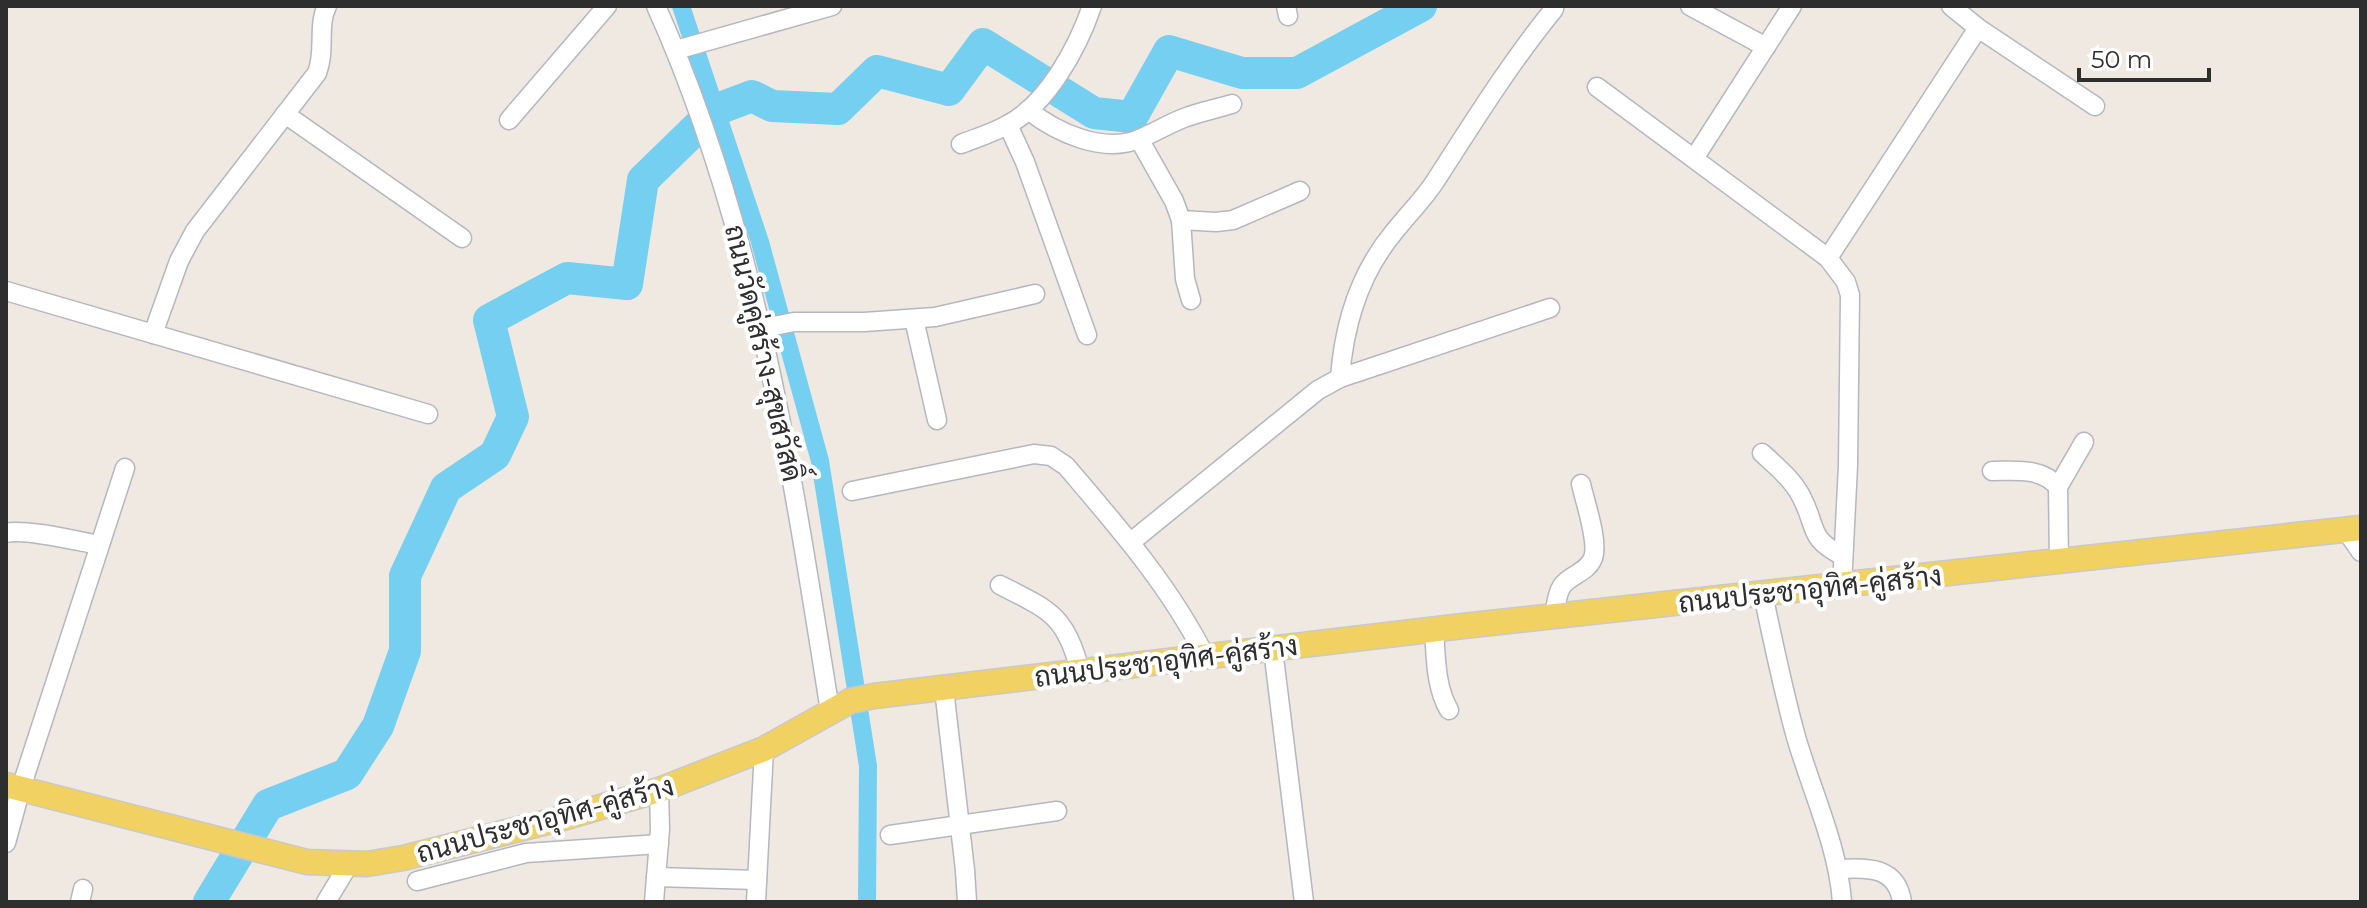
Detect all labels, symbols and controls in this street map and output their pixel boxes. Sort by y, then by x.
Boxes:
scale bar [2079,32,2209,82]
text: 50 m [2091,45,2152,74]
street label: ถนนวัดคู่สร้าง-สุขสวัสดิ์ [715,220,817,486]
street label: ถนนประชาอุทิศ-คู่สร้าง [1676,557,1944,623]
street label: ถนนประชาอุทิศ-คู่สร้าง [1032,627,1300,697]
street label: ถนนประชาอุทิศ-คู่สร้าง [413,767,678,873]

